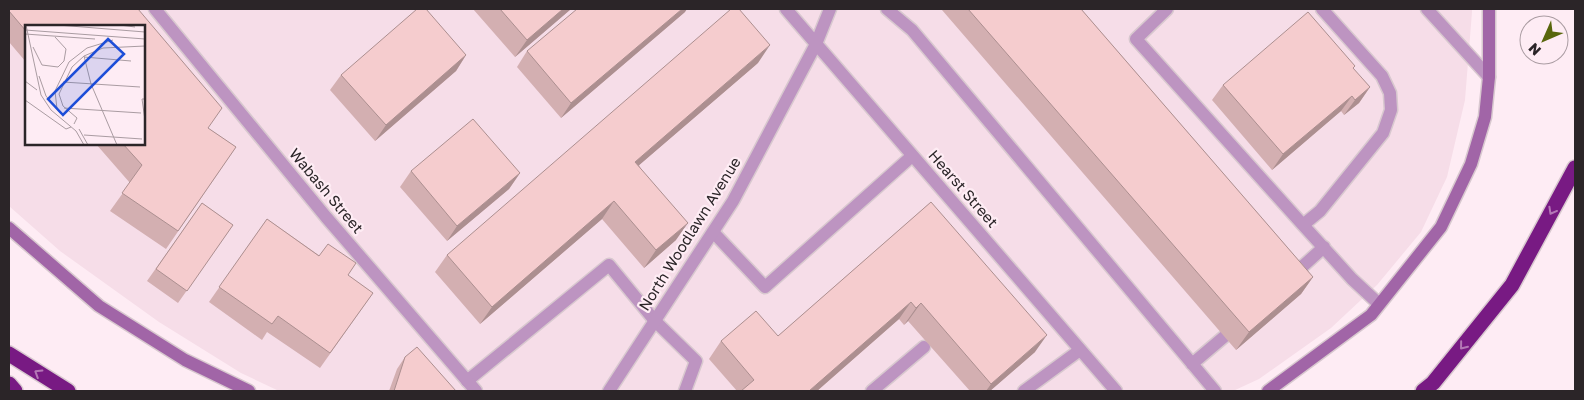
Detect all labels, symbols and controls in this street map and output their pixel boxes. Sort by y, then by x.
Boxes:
north arrow [1519,15,1569,65]
inset map [25,25,145,145]
text: N [1525,40,1544,59]
street label: Wabash Street [286,144,368,236]
street label: Hearst Street [925,146,1002,231]
street label: North Woodlawn Avenue [634,153,744,314]
one-way arrow [1548,205,1558,214]
one-way arrow [1461,340,1469,349]
one-way arrow [35,369,44,379]

